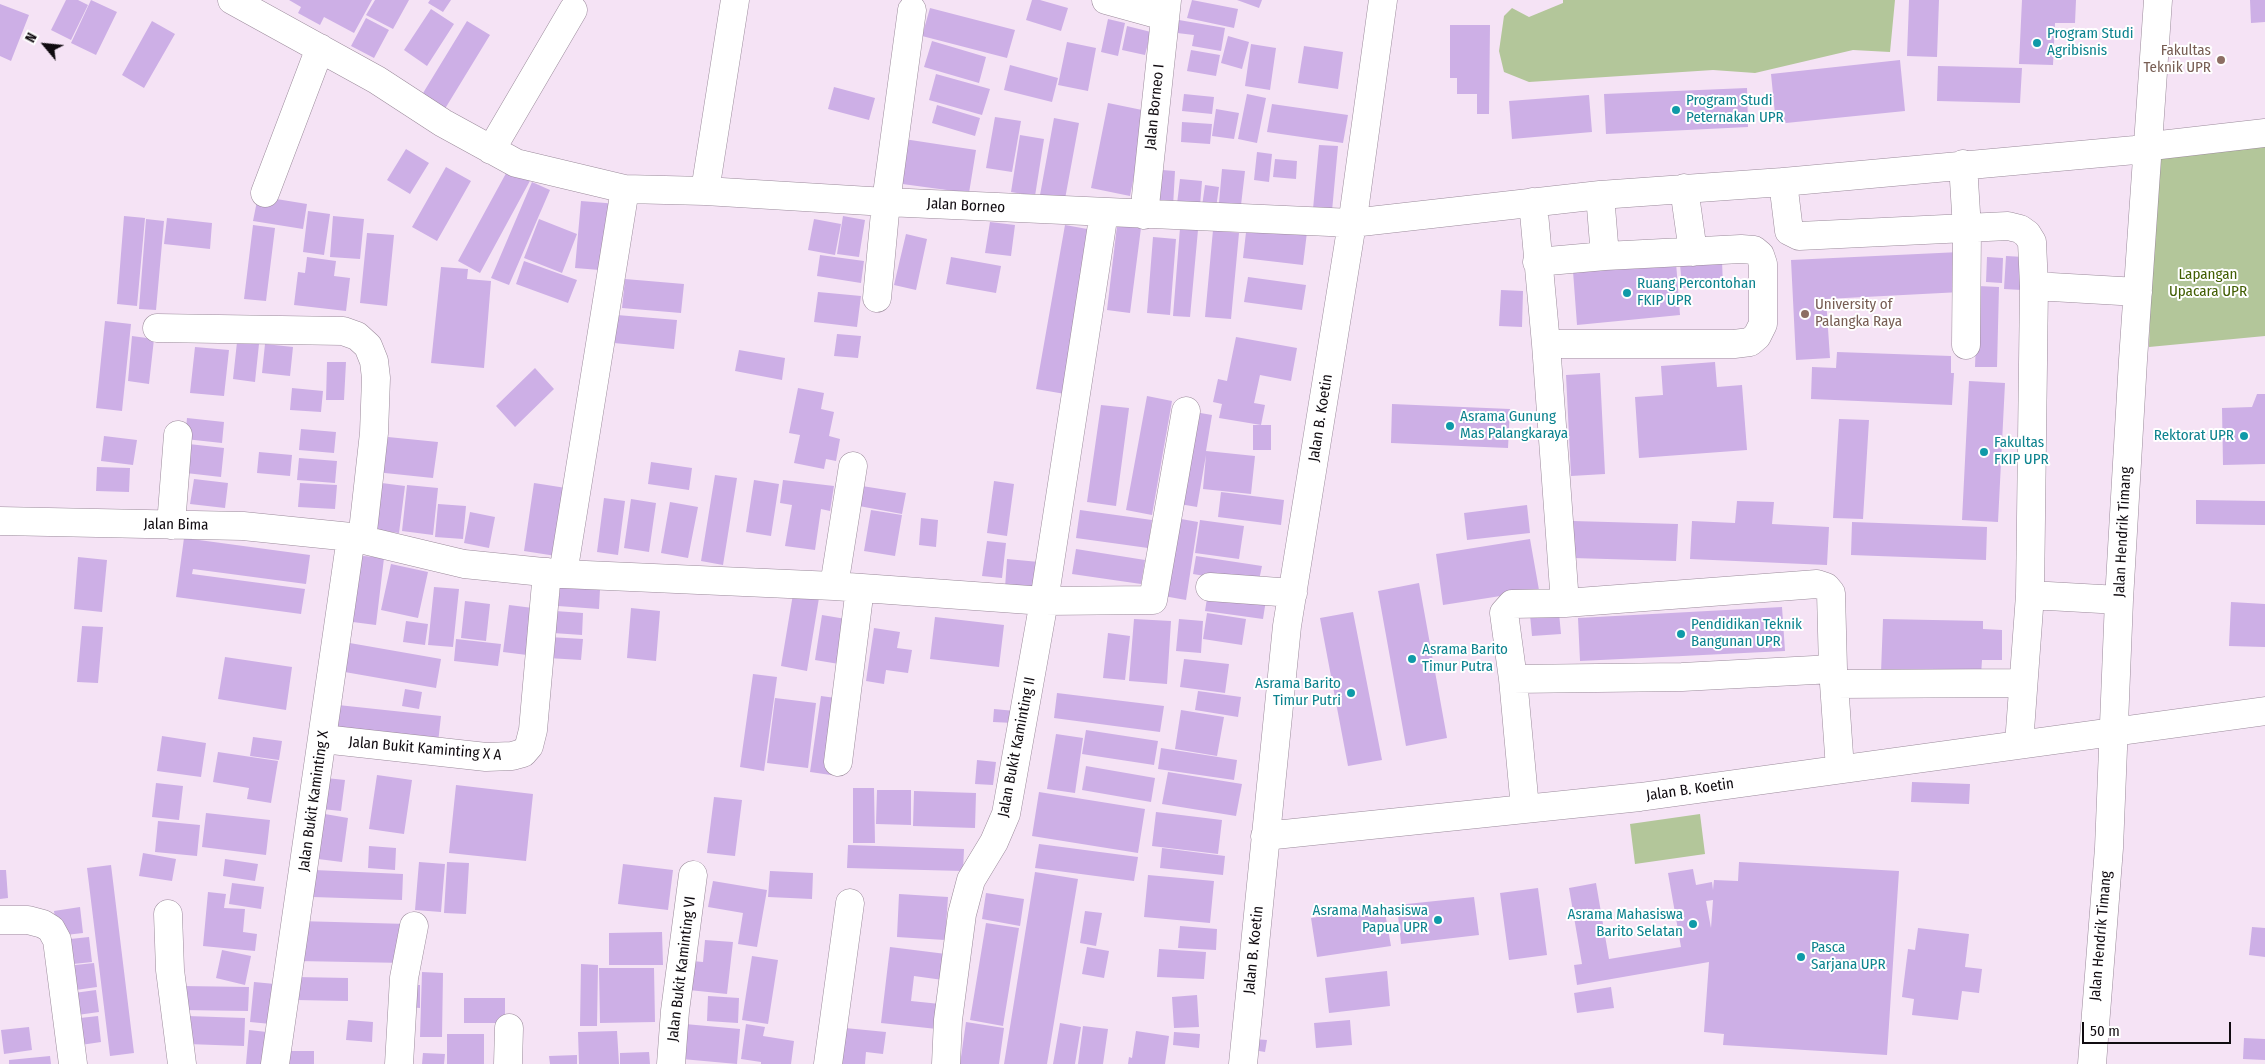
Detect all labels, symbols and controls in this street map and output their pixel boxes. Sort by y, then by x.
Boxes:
north arrow [20,20,70,70]
place label: Program Studi Agribisnis [2047,25,2133,60]
text: N [22,30,41,45]
marker: Program Studi Agribisnis [2031,37,2043,49]
place label: Fakultas Teknik UPR [2143,42,2211,77]
marker: Fakultas Teknik UPR [2215,54,2227,66]
street label: Jalan Borneo I [1142,63,1168,151]
place label: Program Studi Peternakan UPR [1686,92,1784,127]
marker: Program Studi Peternakan UPR [1670,104,1682,116]
street label: Jalan Borneo [926,195,1006,217]
park label: Lapangan Upacara UPR [2169,266,2247,301]
place label: Ruang Percontohan FKIP UPR [1637,275,1756,310]
marker: Ruang Percontohan FKIP UPR [1621,287,1633,299]
place label: University of Palangka Raya [1815,296,1902,331]
marker: University of Palangka Raya [1799,308,1811,320]
street label: Jalan B. Koetin [1305,373,1337,463]
place label: Asrama Gunung Mas Palangkaraya [1460,408,1568,443]
marker: Asrama Gunung Mas Palangkaraya [1444,420,1456,432]
place label: Rektorat UPR [2154,427,2234,445]
marker: Rektorat UPR [2238,430,2250,442]
place label: Fakultas FKIP UPR [1994,434,2049,469]
marker: Fakultas FKIP UPR [1978,446,1990,458]
street label: Jalan Hendrik Timang [2111,466,2135,598]
street label: Jalan Bima [143,515,209,535]
place label: Pendidikan Teknik Bangunan UPR [1691,616,1802,651]
marker: Pendidikan Teknik Bangunan UPR [1675,628,1687,640]
place label: Asrama Barito Timur Putra [1422,641,1508,676]
marker: Asrama Barito Timur Putra [1406,653,1418,665]
street label: Jalan Bukit Kaminting II [995,675,1039,819]
place label: Asrama Barito Timur Putri [1255,675,1341,710]
marker: Asrama Barito Timur Putri [1345,687,1357,699]
street label: Jalan Bukit Kaminting X [295,729,333,873]
street label: Jalan Bukit Kaminting X A [348,733,502,765]
street label: Jalan B. Koetin [1645,775,1735,805]
street label: Jalan Hendrik Timang [2086,870,2116,1002]
street label: Jalan Bukit Kaminting VI [664,895,700,1043]
place label: Asrama Mahasiswa Papua UPR [1313,902,1428,937]
street label: Jalan B. Koetin [1240,905,1268,995]
place label: Asrama Mahasiswa Barito Selatan [1568,906,1683,941]
marker: Asrama Mahasiswa Papua UPR [1432,914,1444,926]
marker: Asrama Mahasiswa Barito Selatan [1687,918,1699,930]
place label: Pasca Sarjana UPR [1811,939,1886,974]
marker: Pasca Sarjana UPR [1795,951,1807,963]
scale bar [2085,1012,2234,1044]
text: 50 m [2090,1022,2120,1040]

